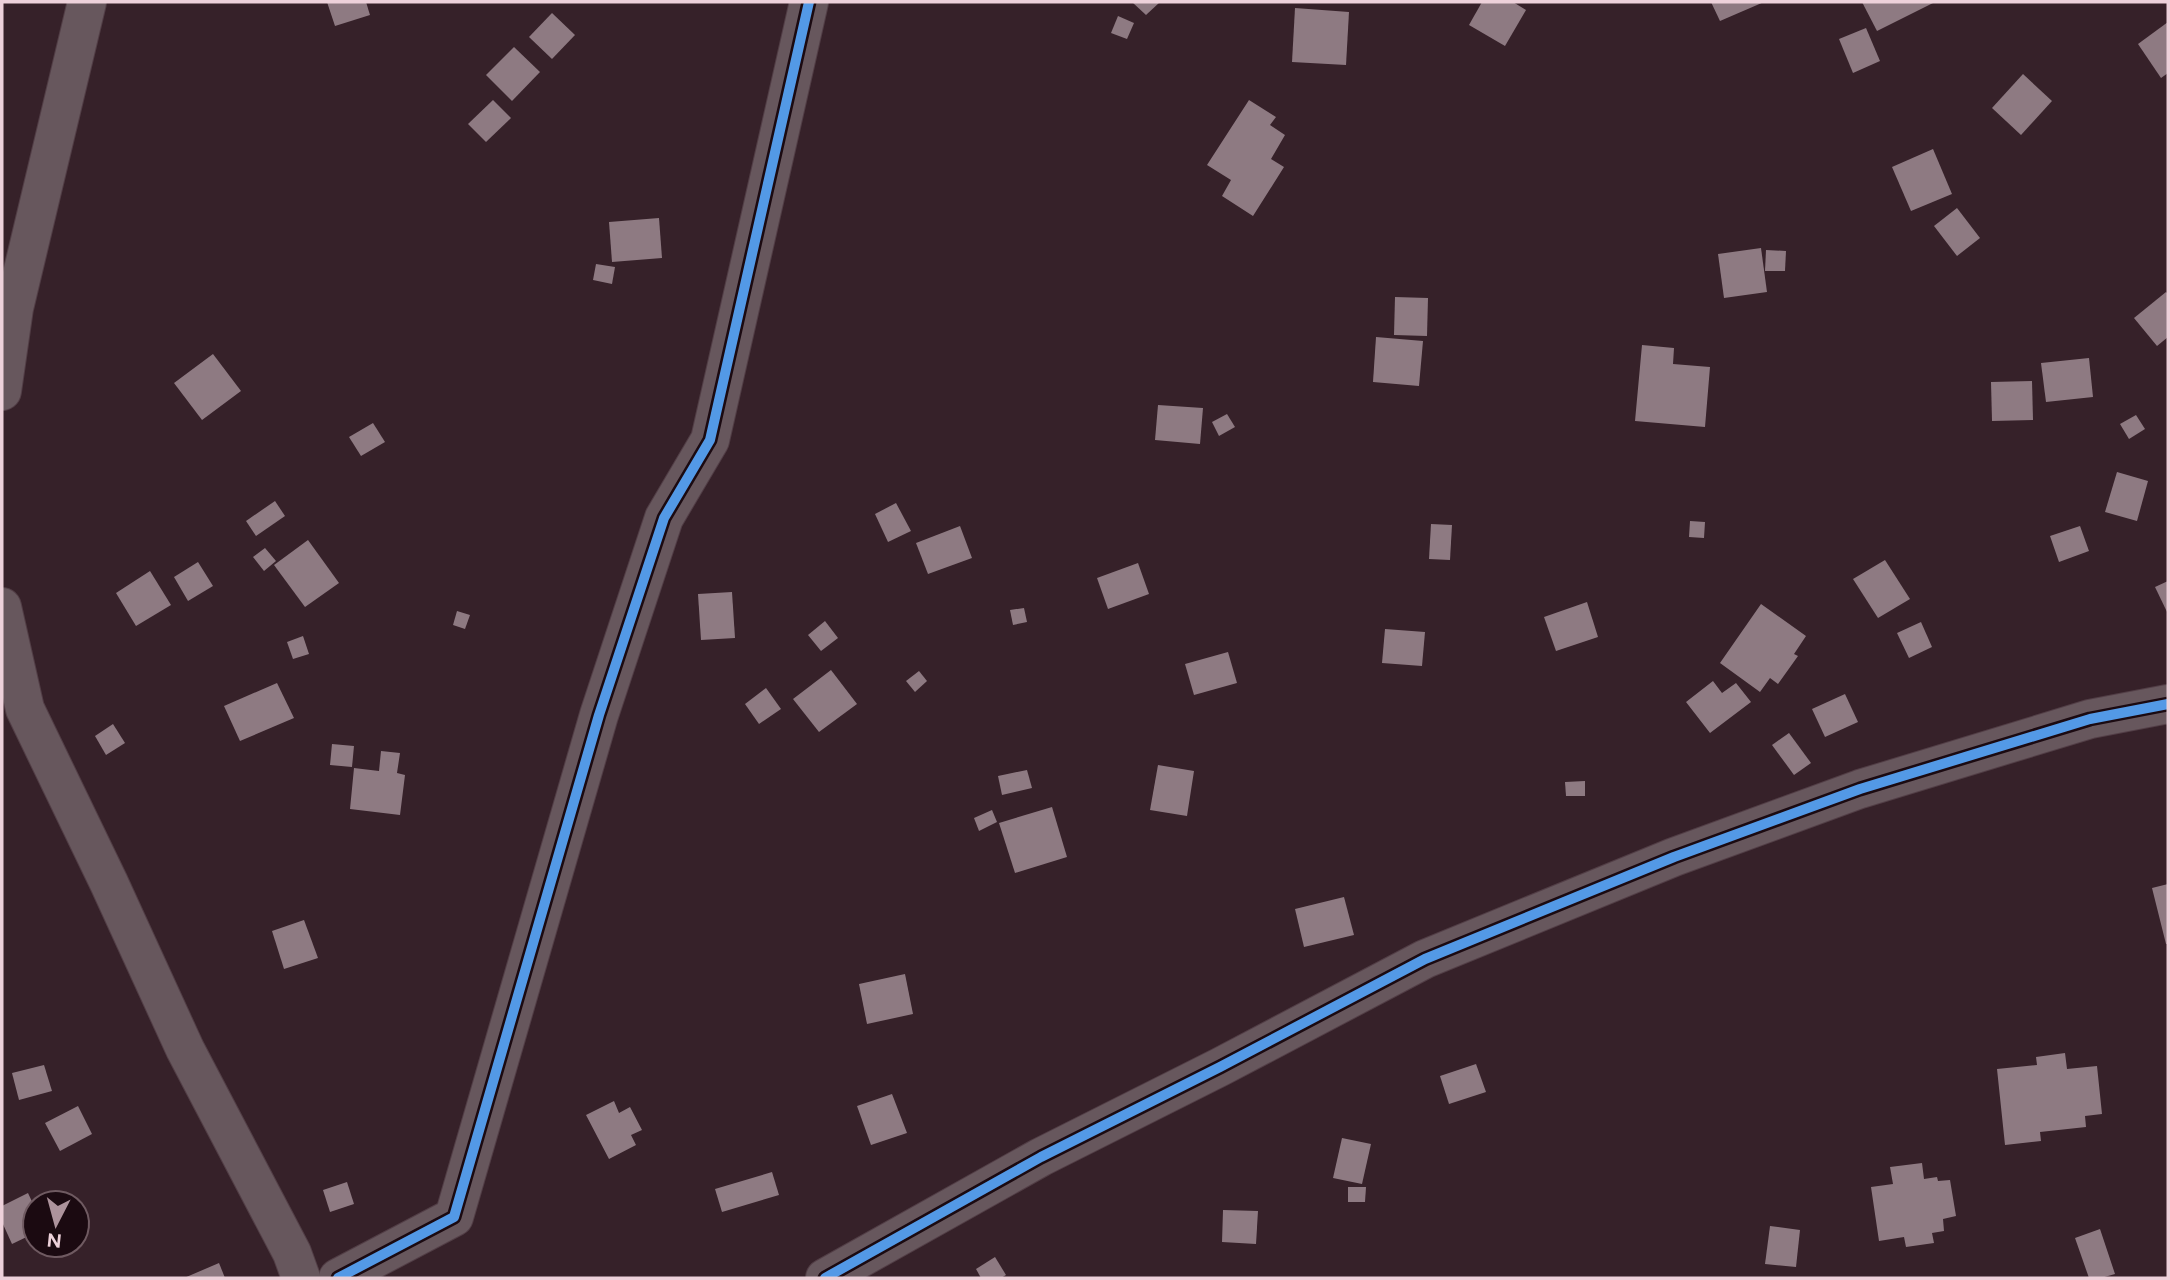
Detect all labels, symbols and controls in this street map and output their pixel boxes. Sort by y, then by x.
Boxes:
north arrow [21,1189,91,1259]
text: N [46,1228,63,1253]

